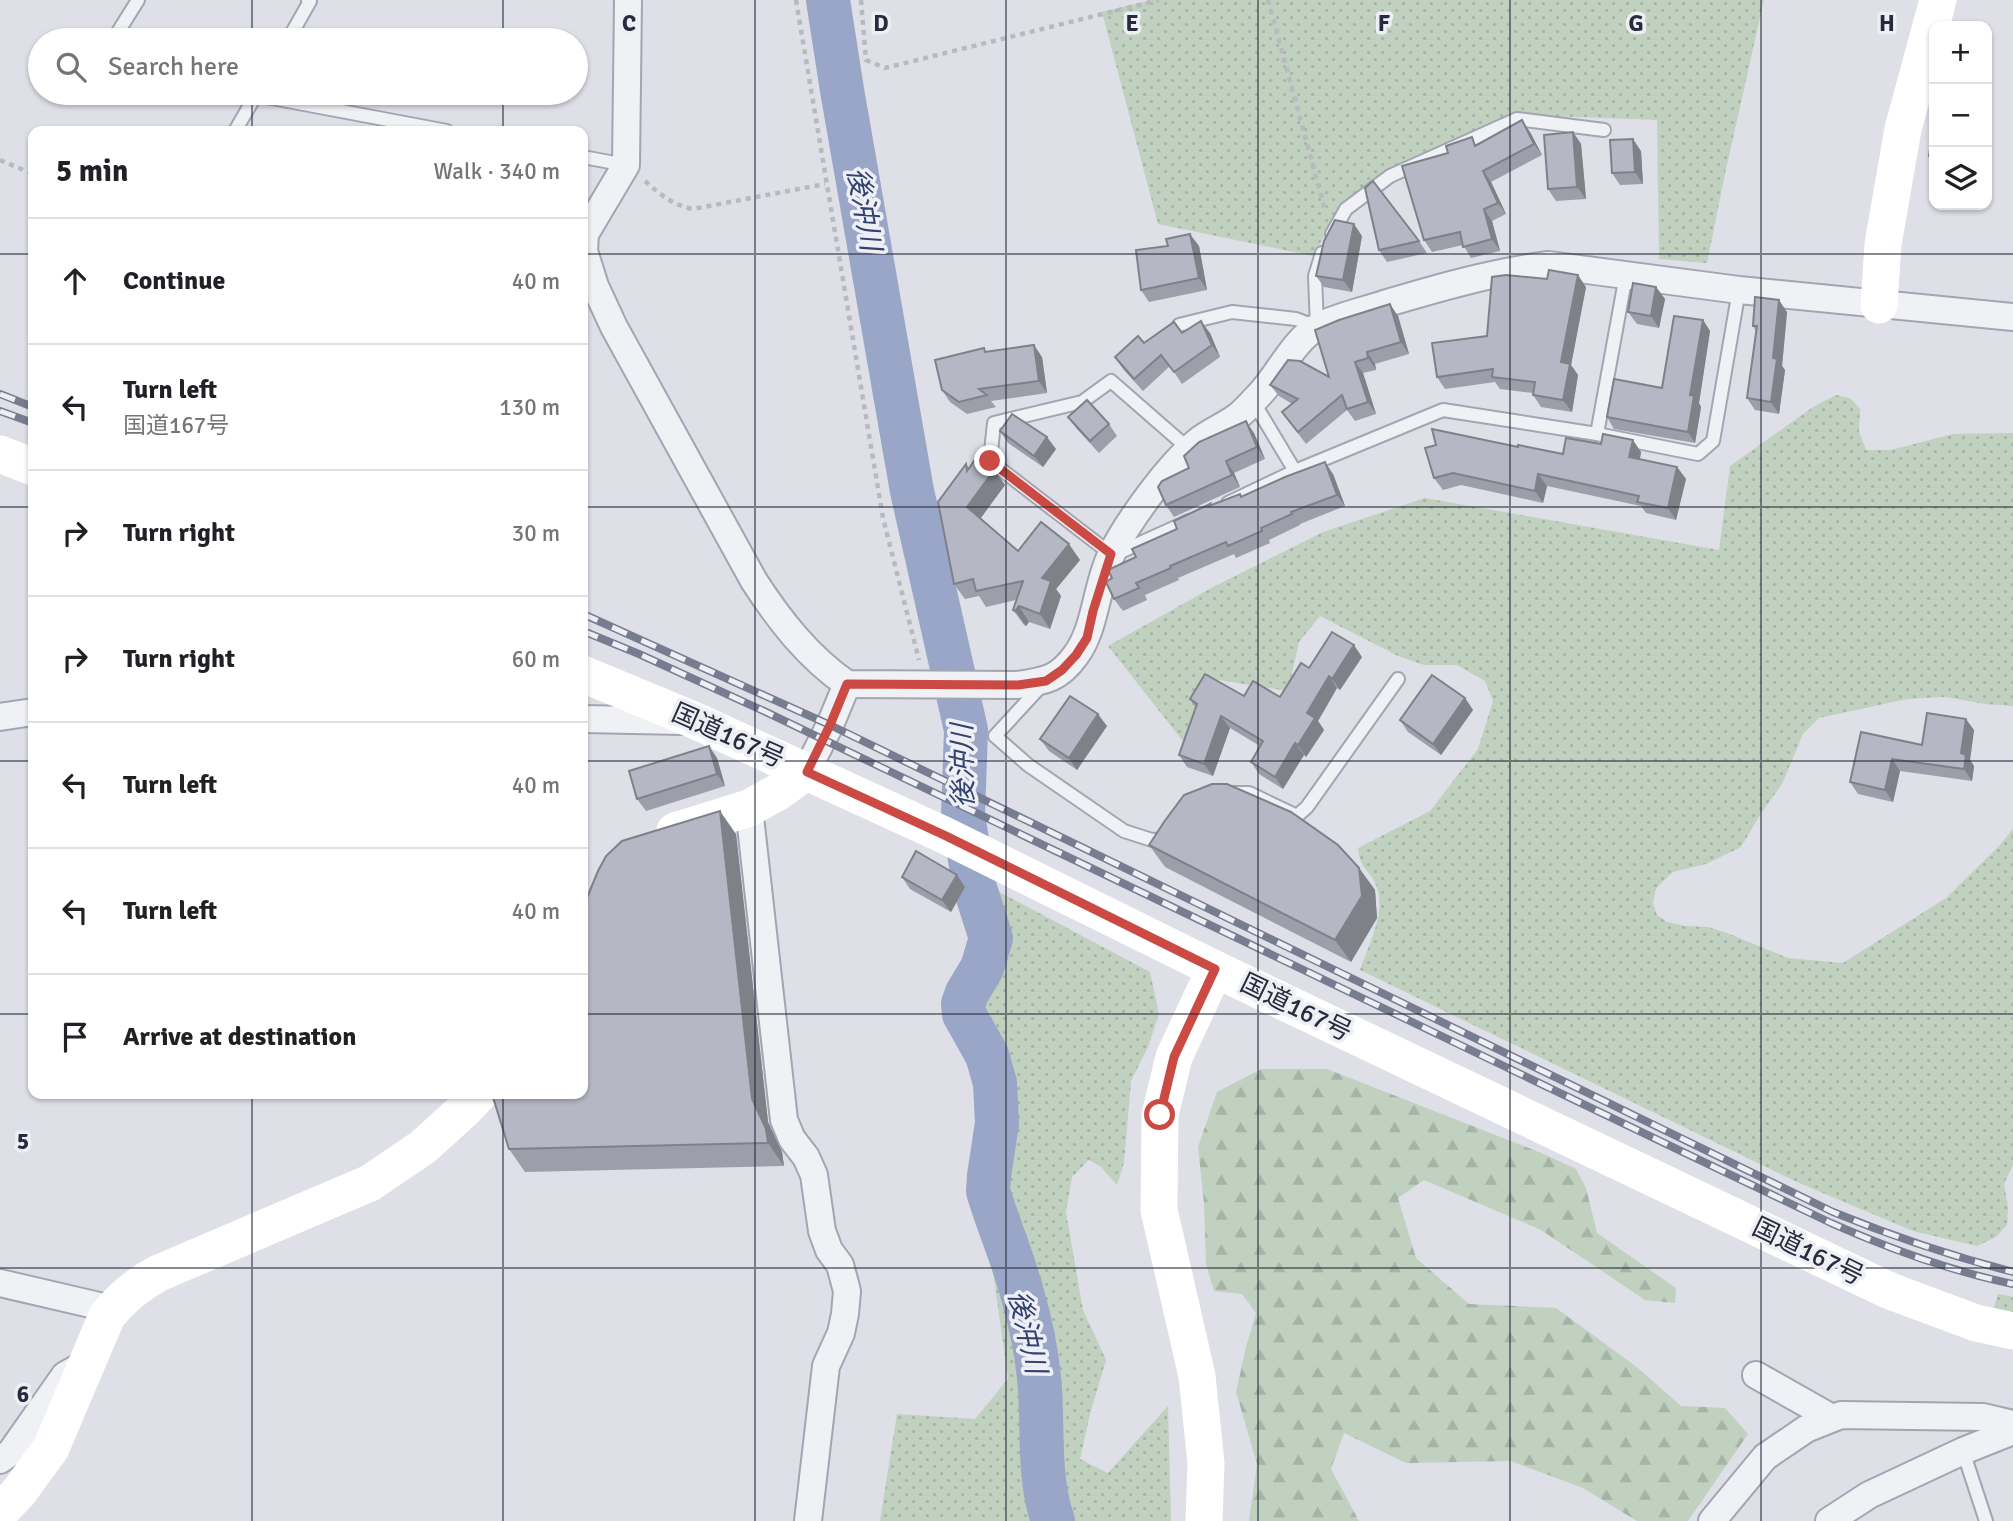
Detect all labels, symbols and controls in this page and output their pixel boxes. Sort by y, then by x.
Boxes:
text: C [622,9,636,38]
text: D [873,9,889,38]
text: E [1125,9,1139,38]
text: F [1378,9,1390,38]
text: G [1628,9,1644,38]
text: H [1879,9,1895,38]
map controls [1929,21,1992,210]
button: + [1929,21,1992,84]
search box [28,28,588,105]
icon: search [52,48,90,86]
text: Search here [108,51,239,83]
button: − [1929,84,1992,147]
button: layers [1929,147,1992,210]
text: 5 min [56,153,128,190]
text: Walk · 340 m [434,157,560,186]
water label: 後沖川 [840,165,889,256]
icon: ahead [56,262,94,300]
text: Continue [123,265,225,297]
text: 40 m [512,267,560,296]
text: Turn left [123,374,217,406]
icon: left [56,388,94,426]
text: 130 m [499,393,560,422]
text: 国道167号 [123,411,229,440]
route end [974,445,1005,476]
icon: right [56,514,94,552]
text: Turn right [123,517,235,549]
text: 30 m [512,519,560,548]
icon: right [56,640,94,678]
text: Turn right [123,643,235,675]
text: 60 m [512,645,560,674]
street label: 国道167号 [667,697,789,775]
water label: 後沖川 [945,721,981,808]
icon: left [56,766,94,804]
text: Turn left [123,769,217,801]
text: 40 m [512,771,560,800]
icon: left [56,892,94,930]
text: Turn left [123,895,217,927]
text: 40 m [512,897,560,926]
street label: 国道167号 [1235,967,1357,1049]
icon: arrive [56,1018,94,1056]
text: Arrive at destination [123,1021,356,1053]
route start [1144,1099,1175,1130]
text: 5 [17,1127,29,1156]
street label: 国道167号 [1747,1211,1869,1293]
water label: 後沖川 [1001,1287,1054,1380]
text: 6 [17,1380,29,1409]

